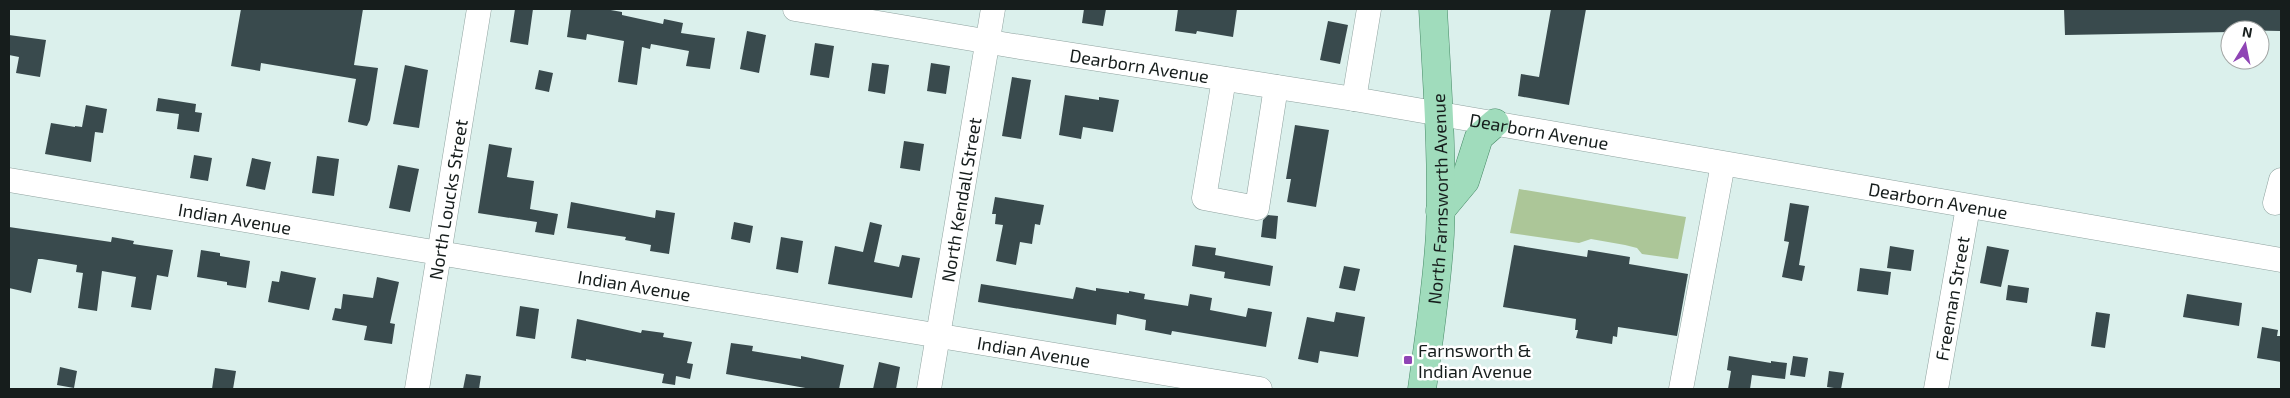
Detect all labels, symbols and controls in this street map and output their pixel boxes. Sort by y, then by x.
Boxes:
north arrow [2220,20,2270,70]
text: N [2241,22,2254,41]
street label: Dearborn Avenue [1068,44,1211,87]
street label: North Farnsworth Avenue [1423,93,1452,306]
street label: Dearborn Avenue [1468,108,1610,154]
street label: North Kendall Street [936,116,986,284]
street label: North Loucks Street [424,117,472,281]
street label: Dearborn Avenue [1867,178,2009,223]
street label: Indian Avenue [177,198,293,239]
street label: Freeman Street [1930,234,1974,362]
street label: Indian Avenue [576,265,692,306]
street label: Indian Avenue [976,331,1092,372]
place label: Farnsworth & Indian Avenue [1418,339,1532,382]
marker: Farnsworth & Indian Avenue [1402,354,1414,366]

